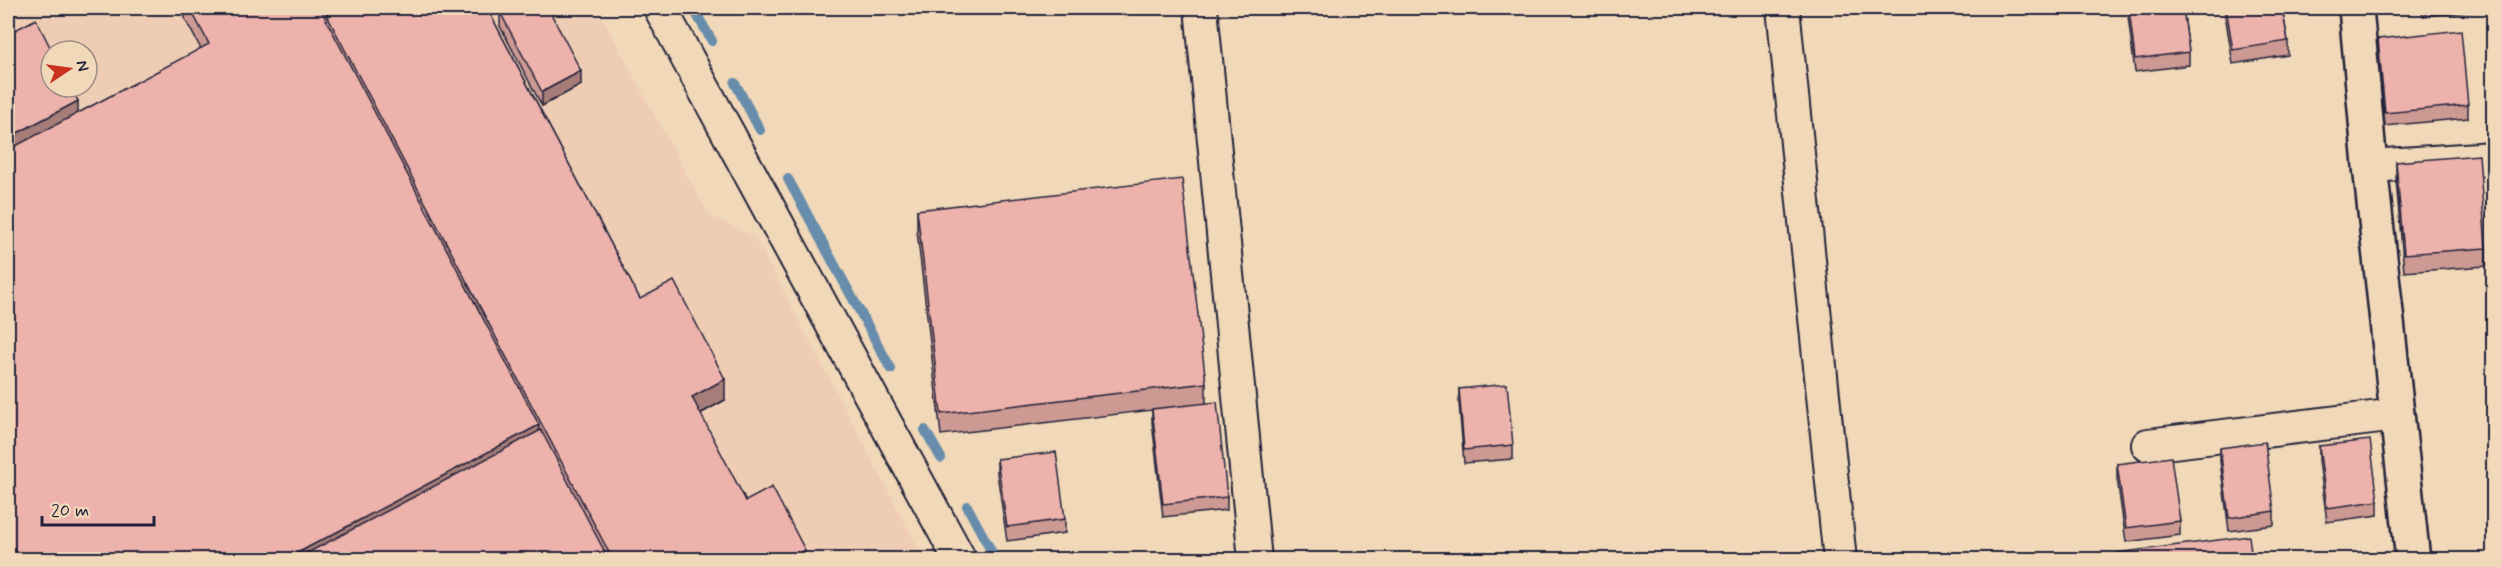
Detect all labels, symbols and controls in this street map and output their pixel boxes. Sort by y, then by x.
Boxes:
north arrow [39,39,99,99]
text: N [71,58,94,74]
scale bar [42,489,154,527]
text: 20 m [51,499,89,523]

